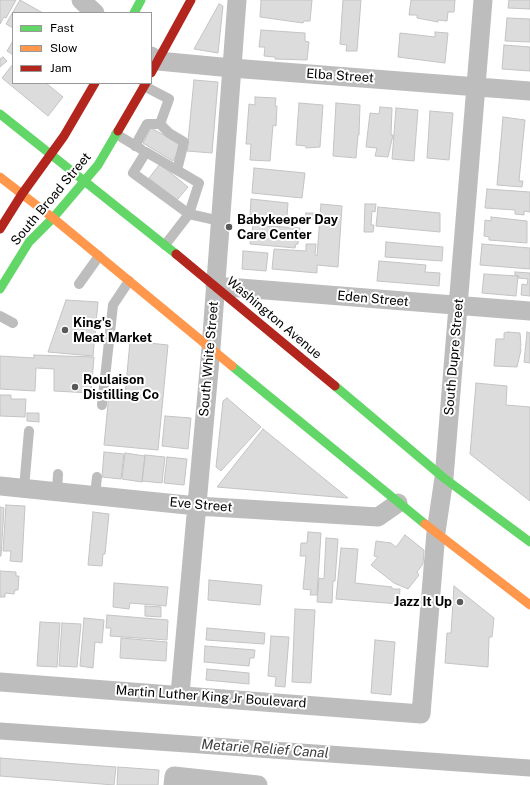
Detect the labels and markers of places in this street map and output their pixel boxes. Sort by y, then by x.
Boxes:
place label: Babykeeper Day Care Center [237,212,338,243]
marker: Babykeeper Day Care Center [224,222,234,232]
place label: King's Meat Market [73,315,152,346]
marker: King's Meat Market [60,325,70,335]
place label: Roulaison Distilling Co [83,372,159,403]
marker: Roulaison Distilling Co [70,382,80,392]
place label: Jazz It Up [394,594,452,610]
marker: Jazz It Up [455,597,465,607]

